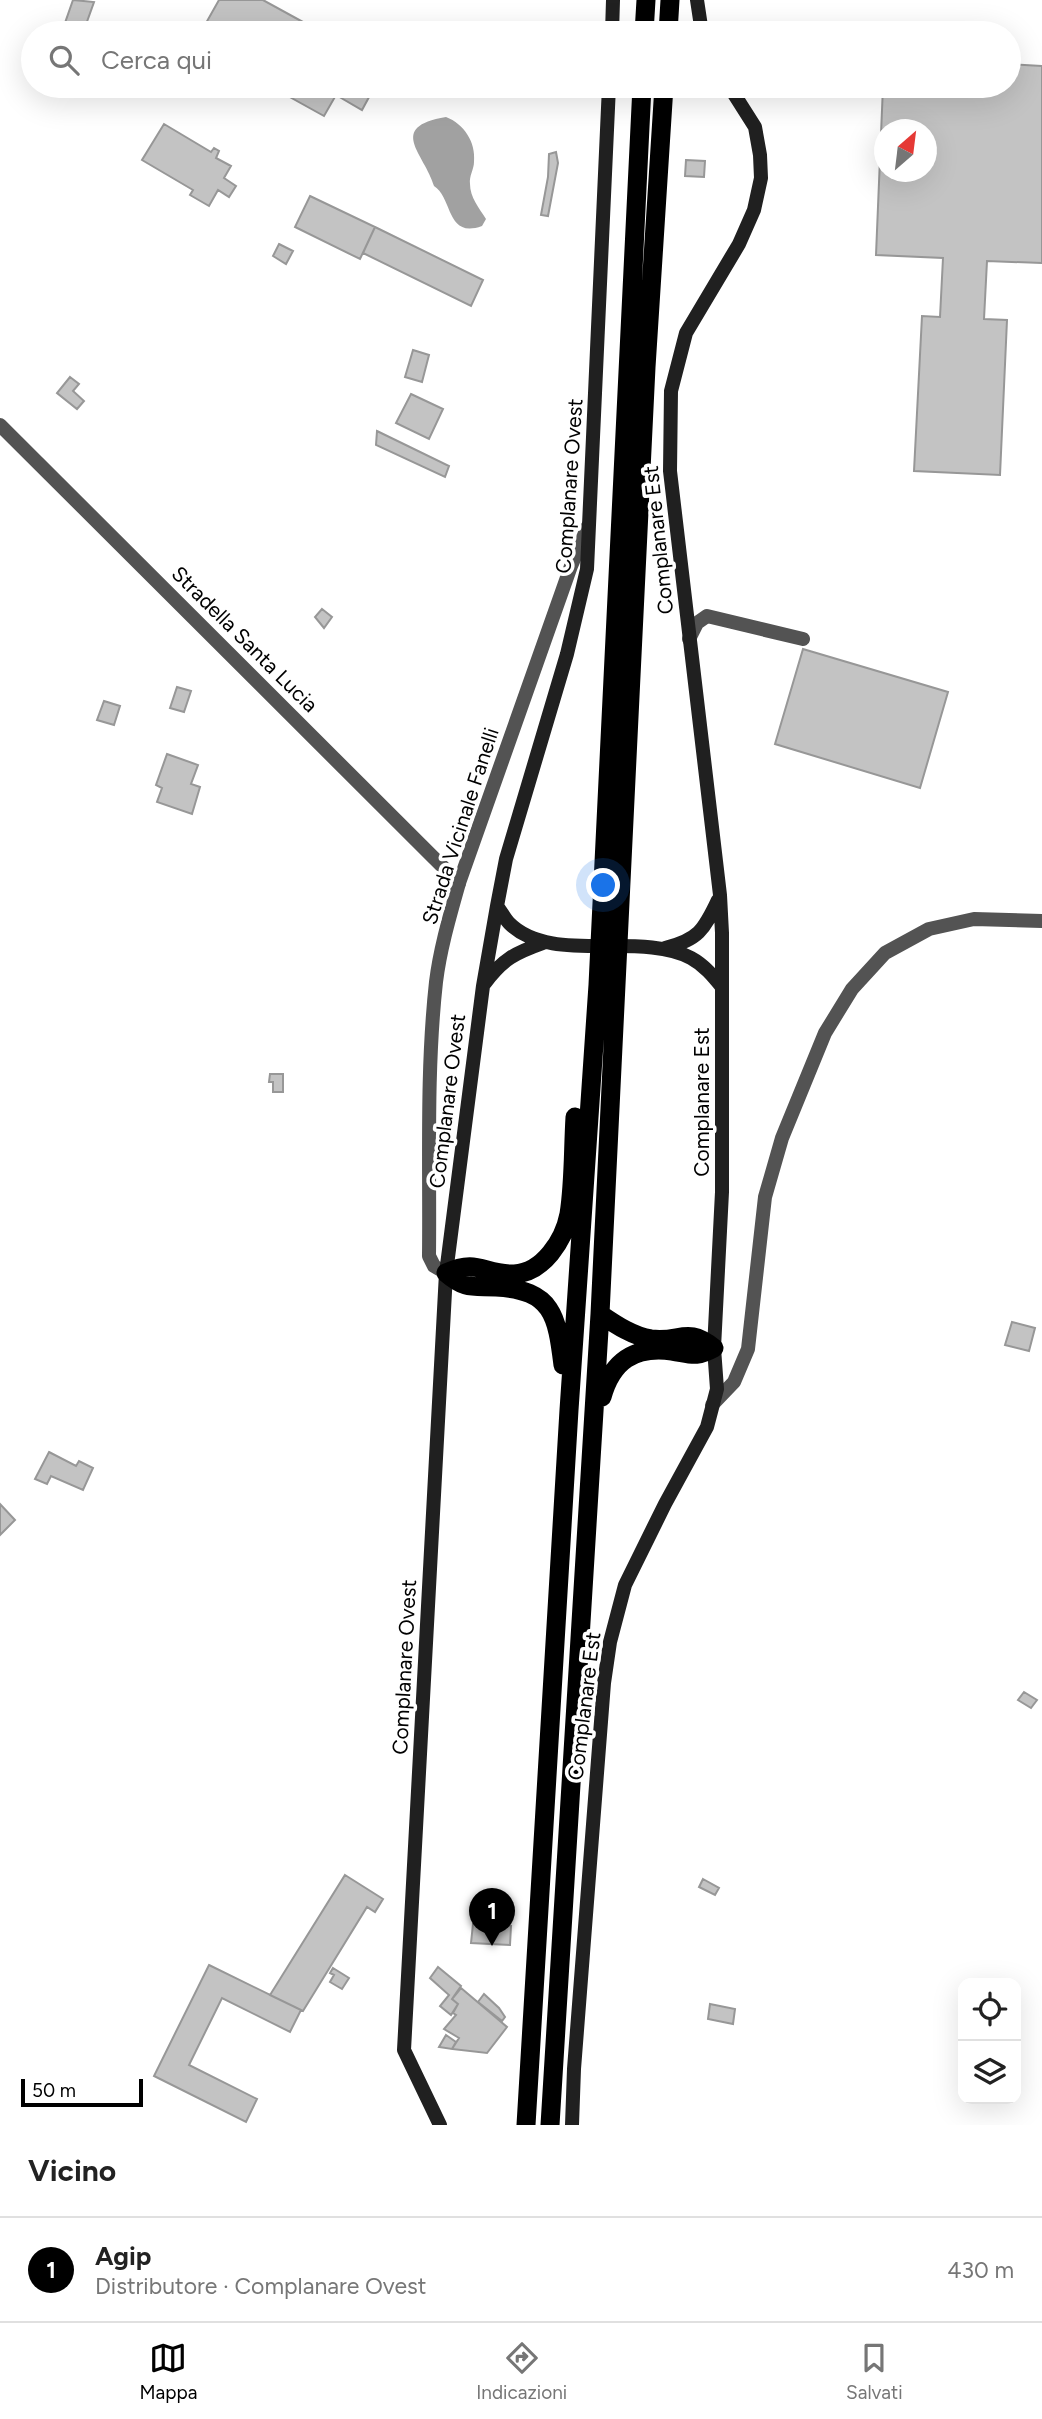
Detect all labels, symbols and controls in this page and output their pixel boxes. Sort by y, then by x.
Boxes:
search box [21,21,1021,98]
icon: search [45,41,83,79]
text: Cerca qui [101,44,212,76]
north arrow [874,119,937,182]
street label: Complanare Ovest [550,398,588,574]
street label: Complanare Est [638,464,678,616]
street label: Stradella Santa Lucia [167,561,323,717]
street label: Strada Vicinale Fanelli [416,724,504,928]
your location [586,868,620,902]
street label: Complanare Ovest [424,1012,470,1190]
street label: Complanare Est [689,1027,714,1177]
street label: Complanare Ovest [387,1579,421,1755]
street label: Complanare Est [562,1630,606,1782]
pin: 1 [469,1888,515,1946]
map controls [958,1978,1021,2104]
button: locate [958,1978,1021,2041]
button: layers [958,2041,1021,2104]
scale bar [21,2076,144,2108]
text: 50 m [32,2079,76,2102]
text: Vicino [28,2152,116,2189]
text: Agip [95,2240,151,2272]
text: 1 [46,2256,56,2284]
text: 430 m [947,2256,1014,2284]
text: Distributore · Complanare Ovest [95,2272,426,2300]
tab: Mappa [139,2339,197,2404]
tab: Indicazioni [476,2339,567,2404]
tab: Salvati [846,2339,903,2404]

